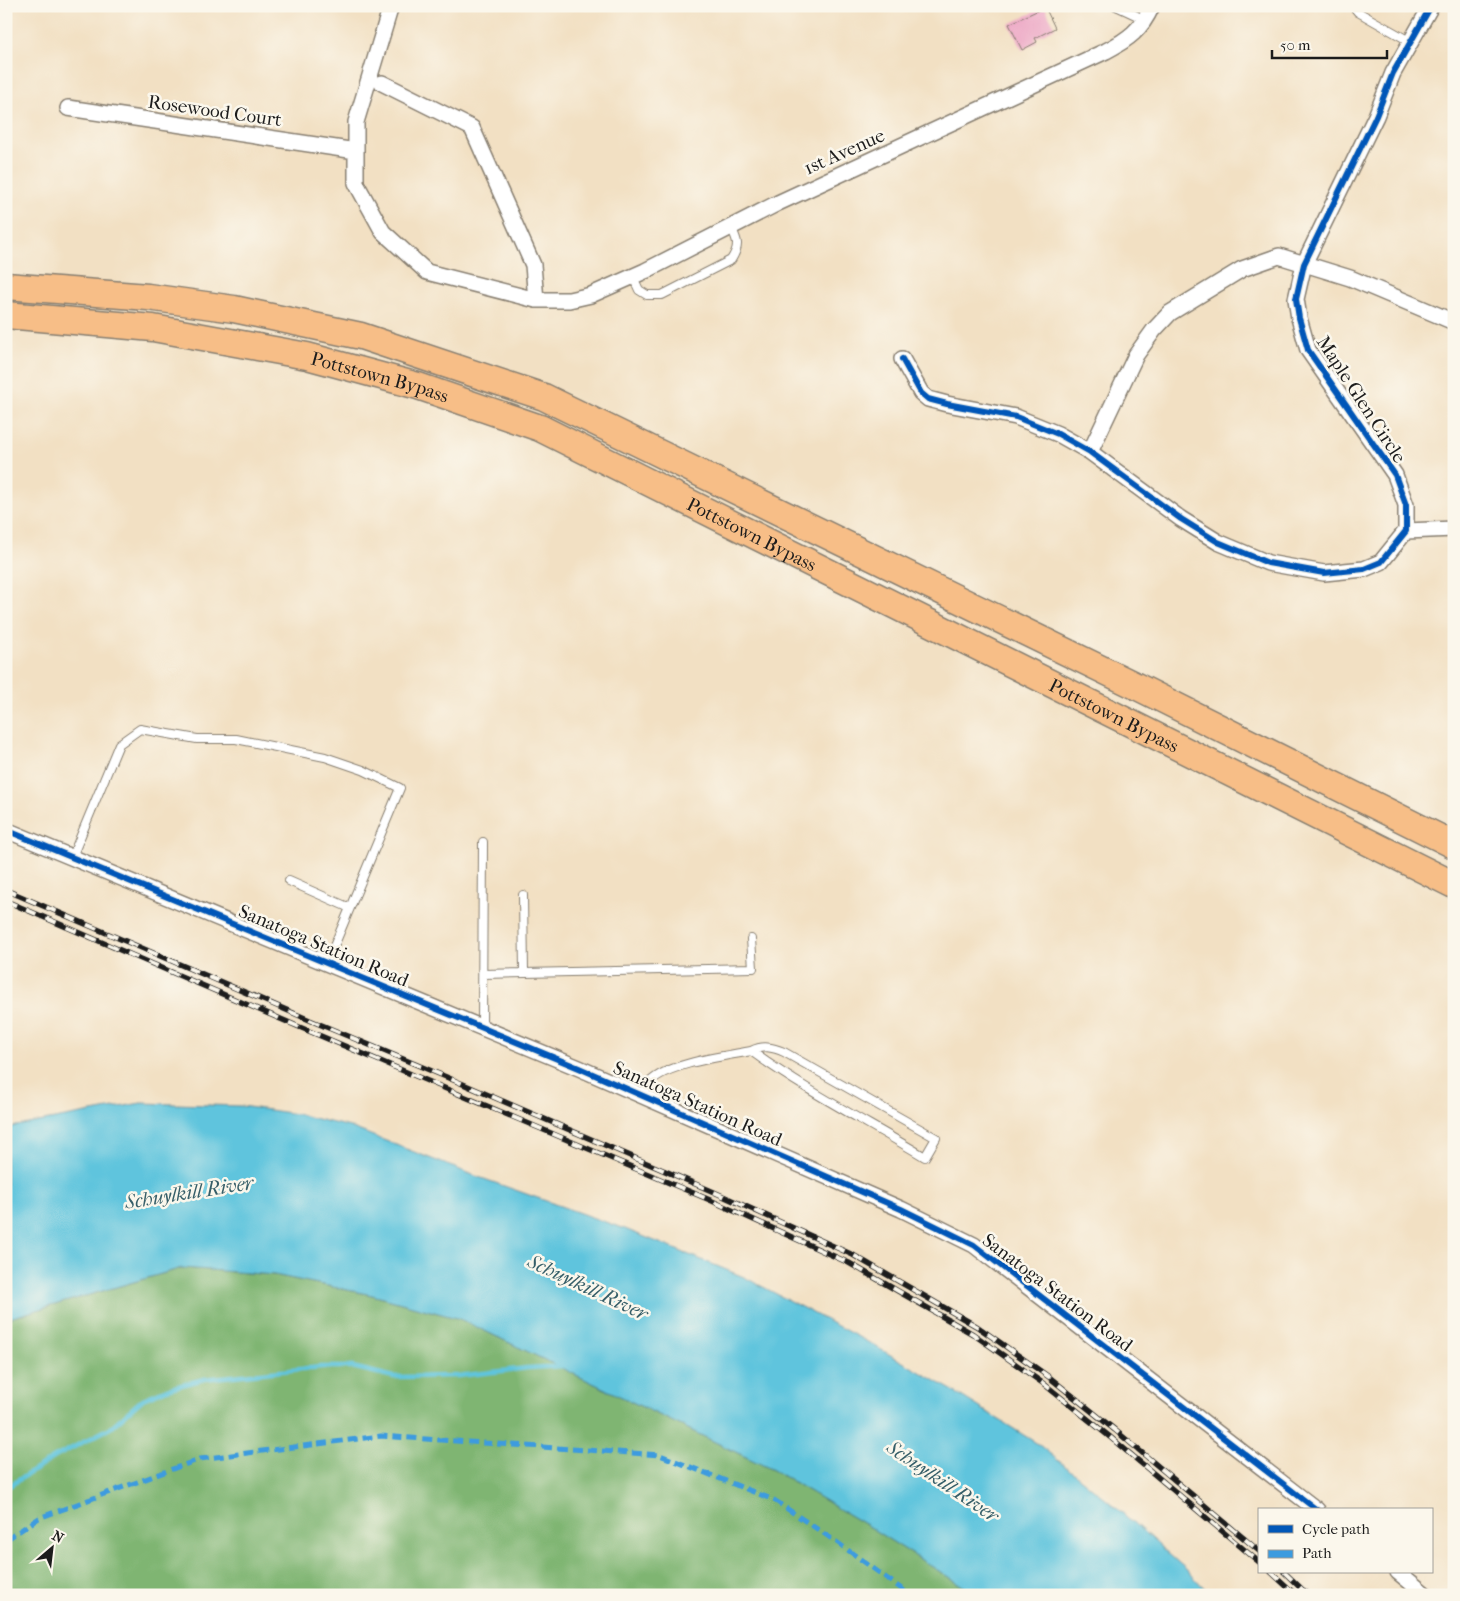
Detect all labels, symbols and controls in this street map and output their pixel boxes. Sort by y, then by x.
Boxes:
scale bar [1272,28,1388,60]
text: 50 m [1280,36,1311,54]
street label: Rosewood Court [147,91,283,131]
street label: 1st Avenue [801,124,888,179]
street label: Maple Glen Circle [1312,332,1410,467]
street label: Pottstown Bypass [309,348,452,408]
street label: Pottstown Bypass [683,493,820,576]
street label: Pottstown Bypass [1045,674,1182,758]
street label: Sanatoga Station Road [235,900,412,992]
street label: Sanatoga Station Road [610,1057,786,1151]
water label: Schuylkill River [122,1171,257,1214]
street label: Sanatoga Station Road [978,1229,1137,1357]
water label: Schuylkill River [523,1249,653,1326]
water label: Schuylkill River [882,1435,1005,1528]
legend [1258,1508,1432,1574]
text: Cycle path [1302,1520,1370,1538]
north arrow [28,1524,78,1574]
text: N [49,1527,67,1547]
text: Path [1302,1544,1332,1562]

